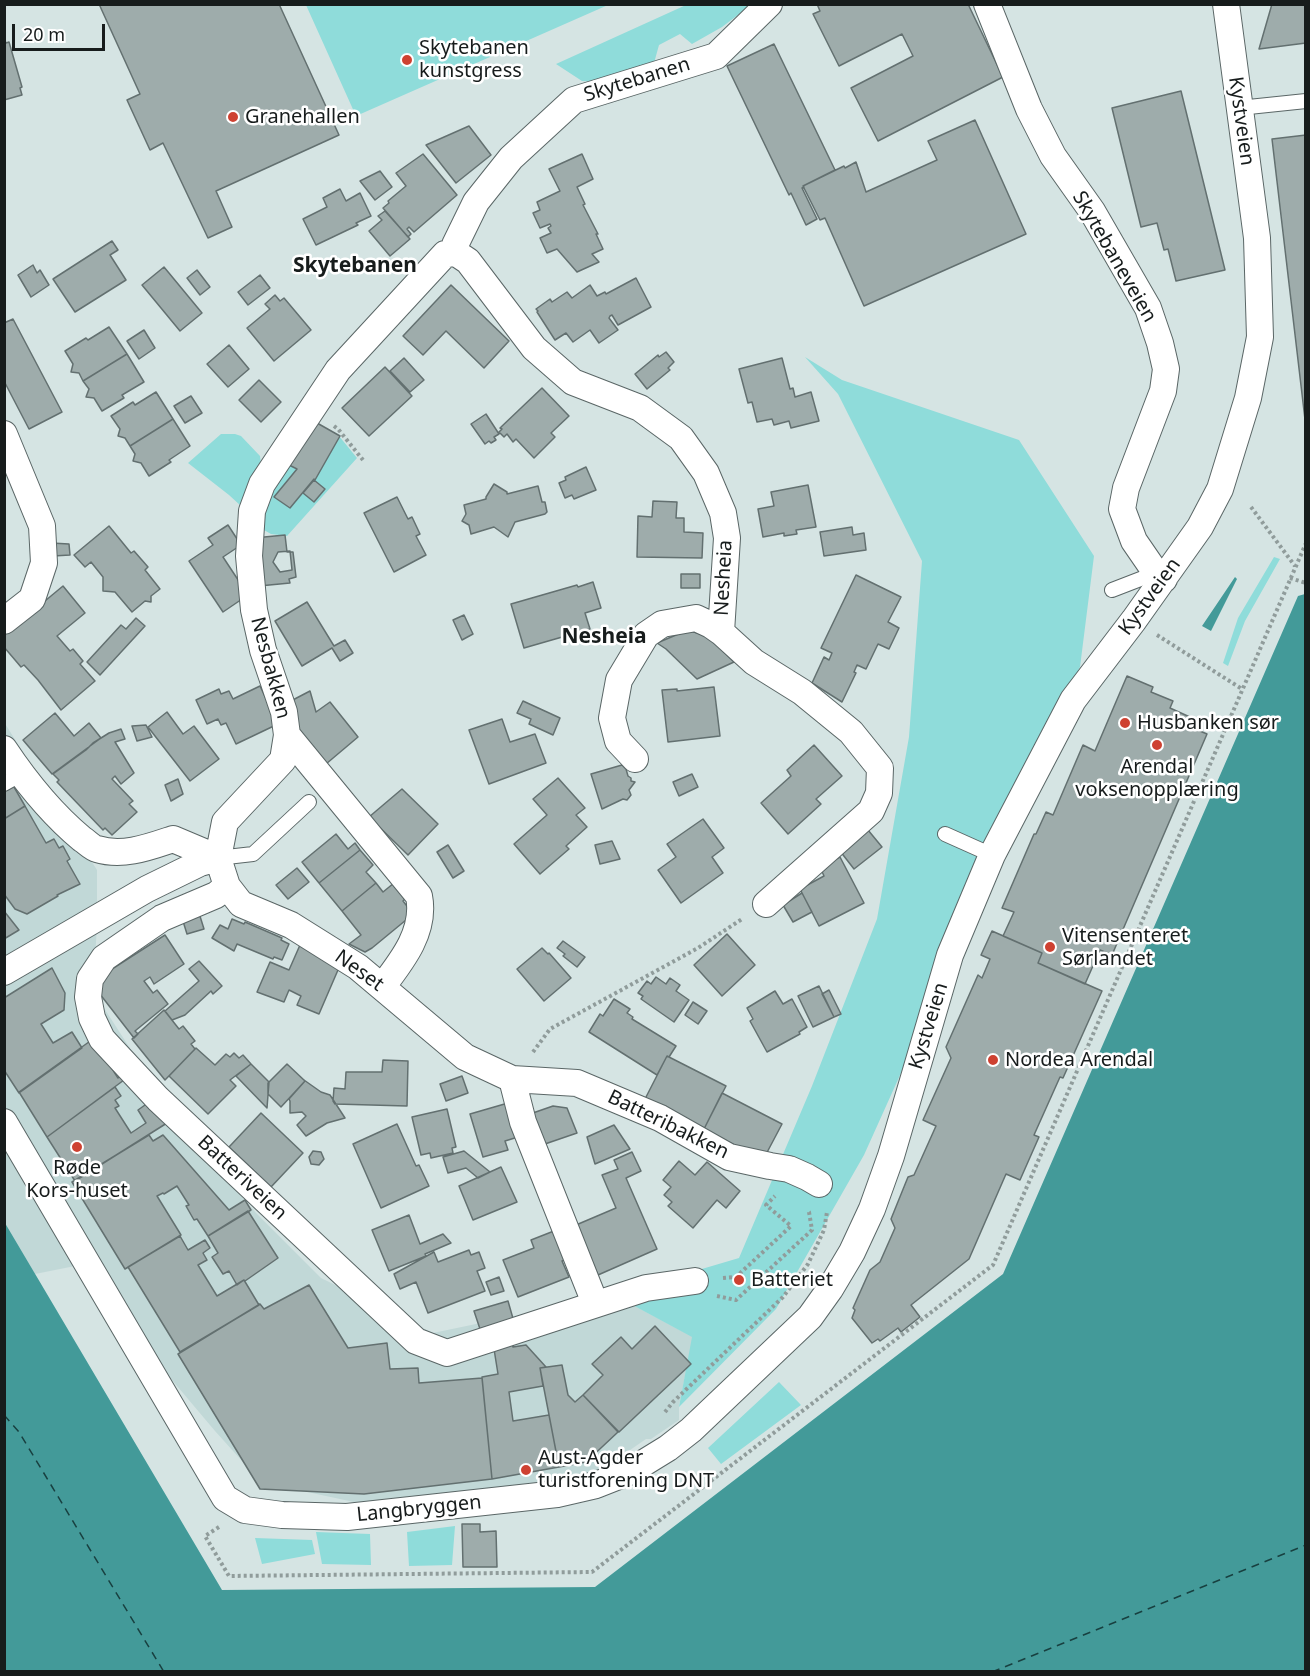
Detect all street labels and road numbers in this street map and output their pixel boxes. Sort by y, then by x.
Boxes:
street label: Skytebanen [581,52,693,108]
street label: Kystveien [1223,75,1259,167]
street label: Skytebaneveien [1067,187,1161,327]
street label: Nesheia [710,539,738,617]
street label: Kystveien [1114,554,1186,640]
street label: Nesbakken [245,614,295,722]
street label: Neset [330,945,388,997]
street label: Kystveien [904,980,954,1072]
street label: Batteribakken [603,1085,733,1165]
street label: Batteriveien [192,1130,292,1226]
street label: Langbryggen [355,1491,483,1527]

